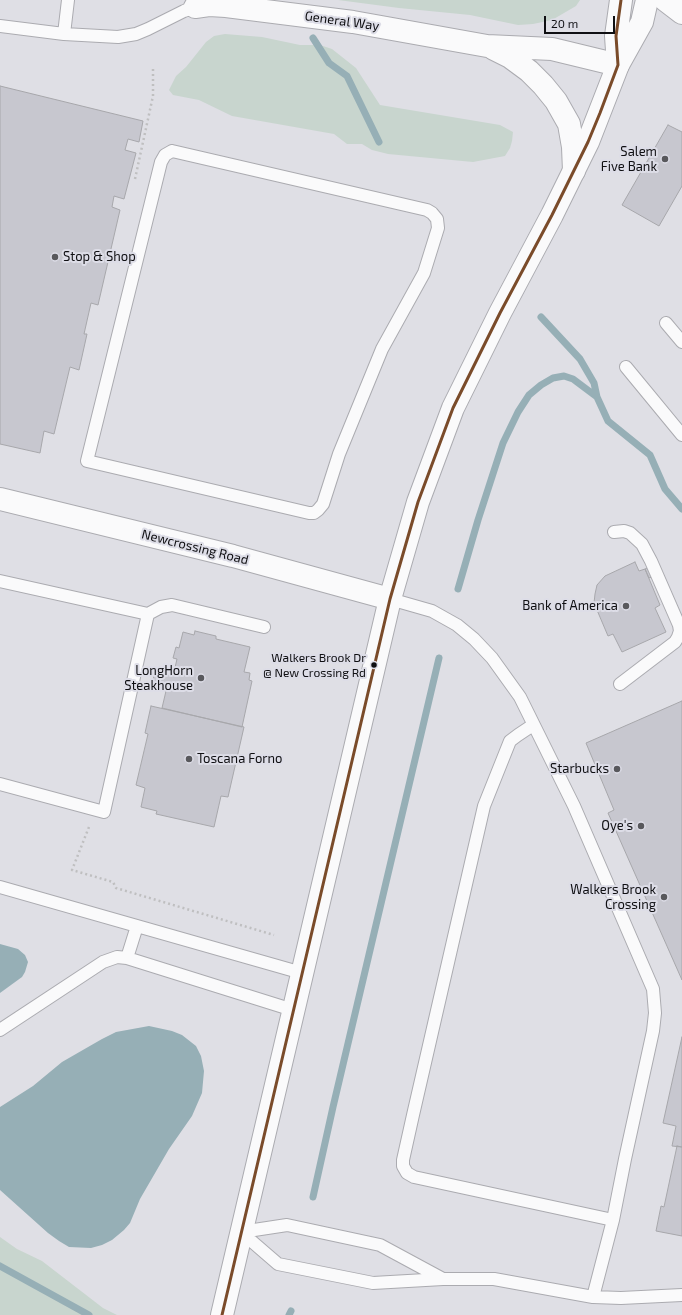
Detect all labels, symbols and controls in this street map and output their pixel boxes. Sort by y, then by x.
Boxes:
street label: General Way [304,8,380,34]
scale bar [546,8,617,34]
text: 20 m [551,16,578,30]
place label: Salem Five Bank [601,144,657,175]
marker: Salem Five Bank [660,154,670,164]
place label: Stop & Shop [63,249,136,265]
marker: Stop & Shop [50,252,60,262]
street label: Newcrossing Road [140,526,250,568]
place label: Bank of America [522,598,618,614]
marker: Bank of America [621,601,631,611]
place label: Walkers Brook Dr @ New Crossing Rd [263,651,366,679]
marker: Walkers Brook Dr @ New Crossing Rd [369,660,379,670]
place label: LongHorn Steakhouse [124,663,193,694]
marker: LongHorn Steakhouse [196,673,206,683]
place label: Toscana Forno [197,751,283,767]
marker: Toscana Forno [184,754,194,764]
place label: Starbucks [550,761,609,777]
marker: Starbucks [612,764,622,774]
place label: Oye's [601,818,633,834]
marker: Oye's [636,821,646,831]
place label: Walkers Brook Crossing [570,882,656,913]
marker: Walkers Brook Crossing [659,892,669,902]

